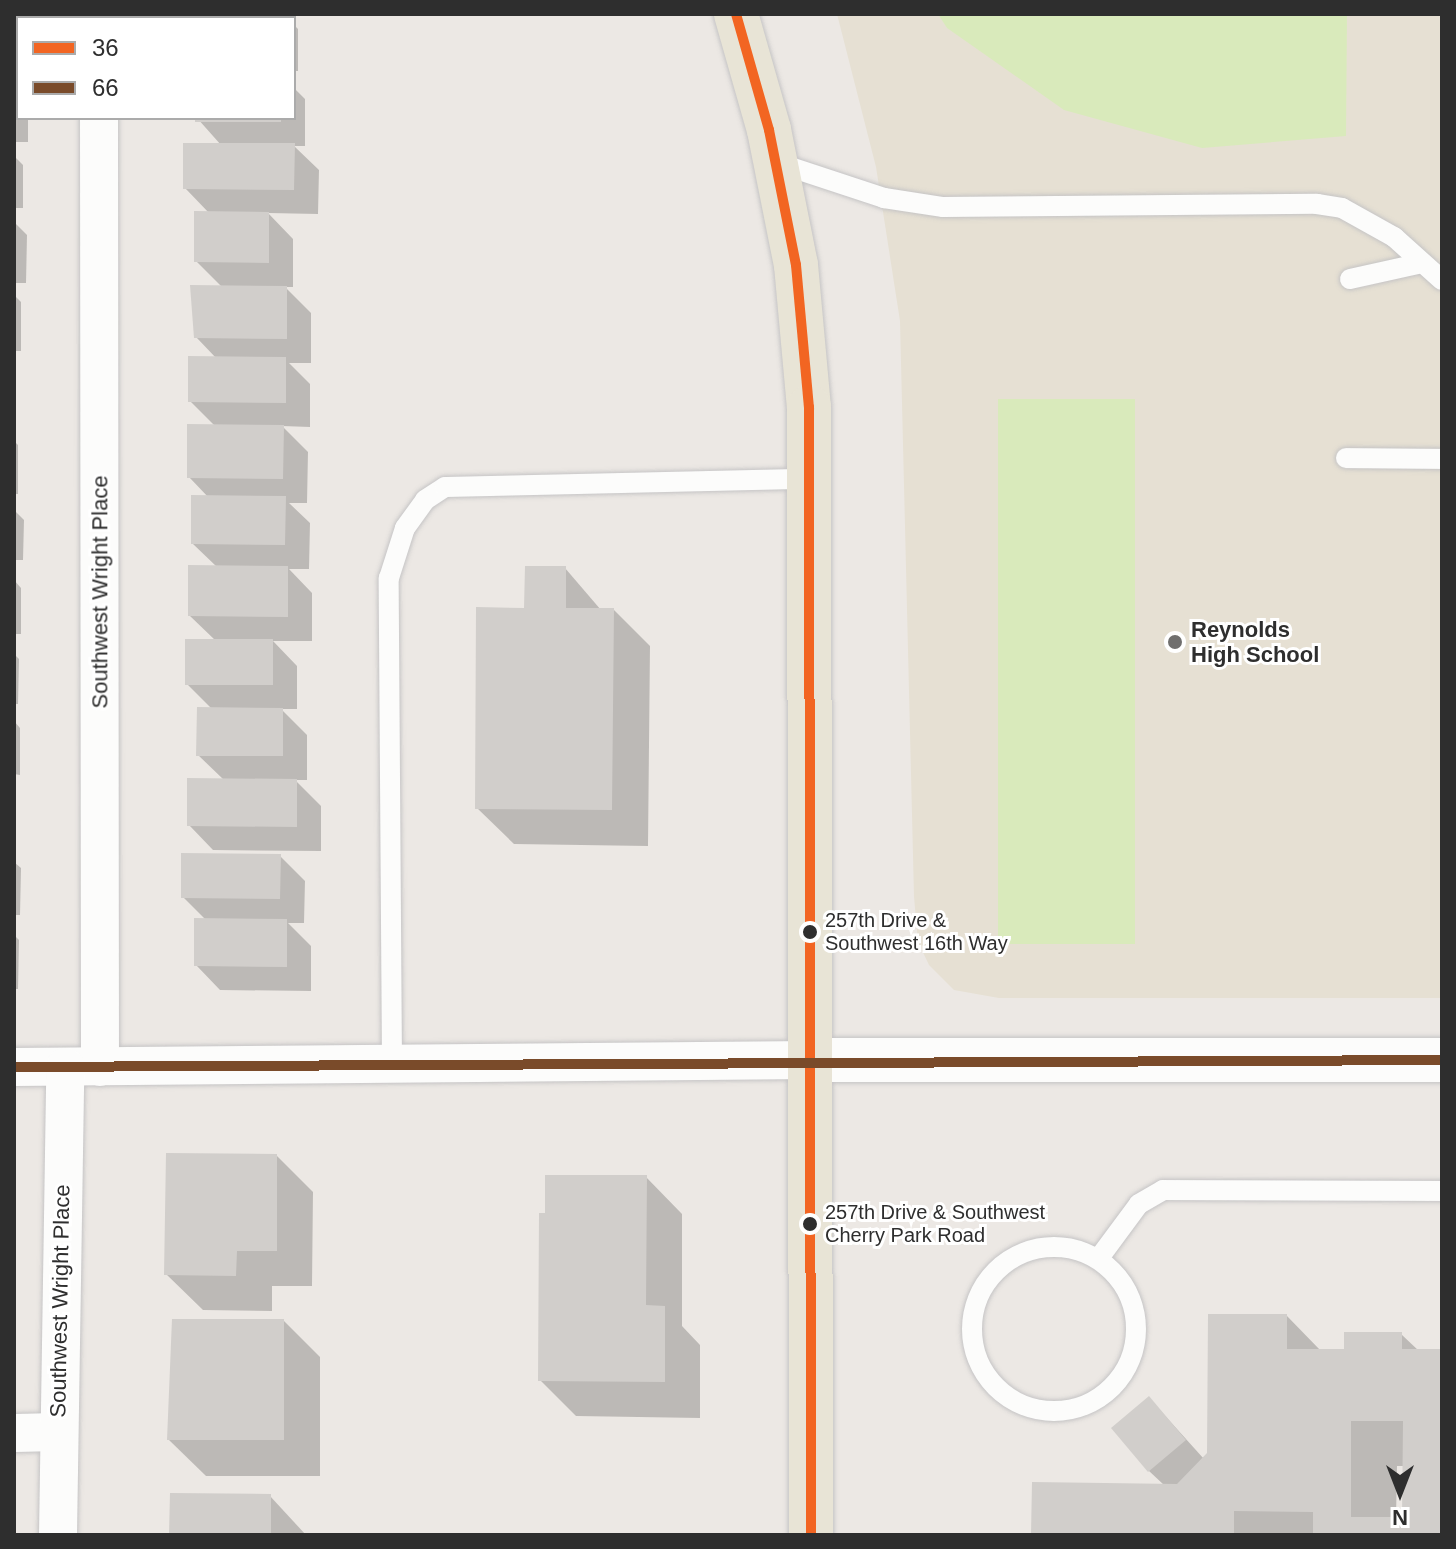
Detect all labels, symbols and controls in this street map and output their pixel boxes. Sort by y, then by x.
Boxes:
legend [16,16,296,120]
text: 36 [92,34,119,61]
text: 66 [92,74,119,101]
street label: Southwest Wright Place [87,475,113,709]
place label: Reynolds High School [1191,616,1319,668]
marker: Reynolds High School [1166,633,1184,651]
place label: 257th Drive & Southwest 16th Way [825,908,1008,955]
marker: 257th Drive & Southwest 16th Way [802,924,818,940]
street label: Southwest Wright Place [45,1184,75,1418]
place label: 257th Drive & Southwest Cherry Park Road [825,1200,1045,1247]
marker: 257th Drive & Southwest Cherry Park Road [802,1216,818,1232]
north arrow [1360,1453,1440,1533]
text: N [1392,1505,1408,1530]

